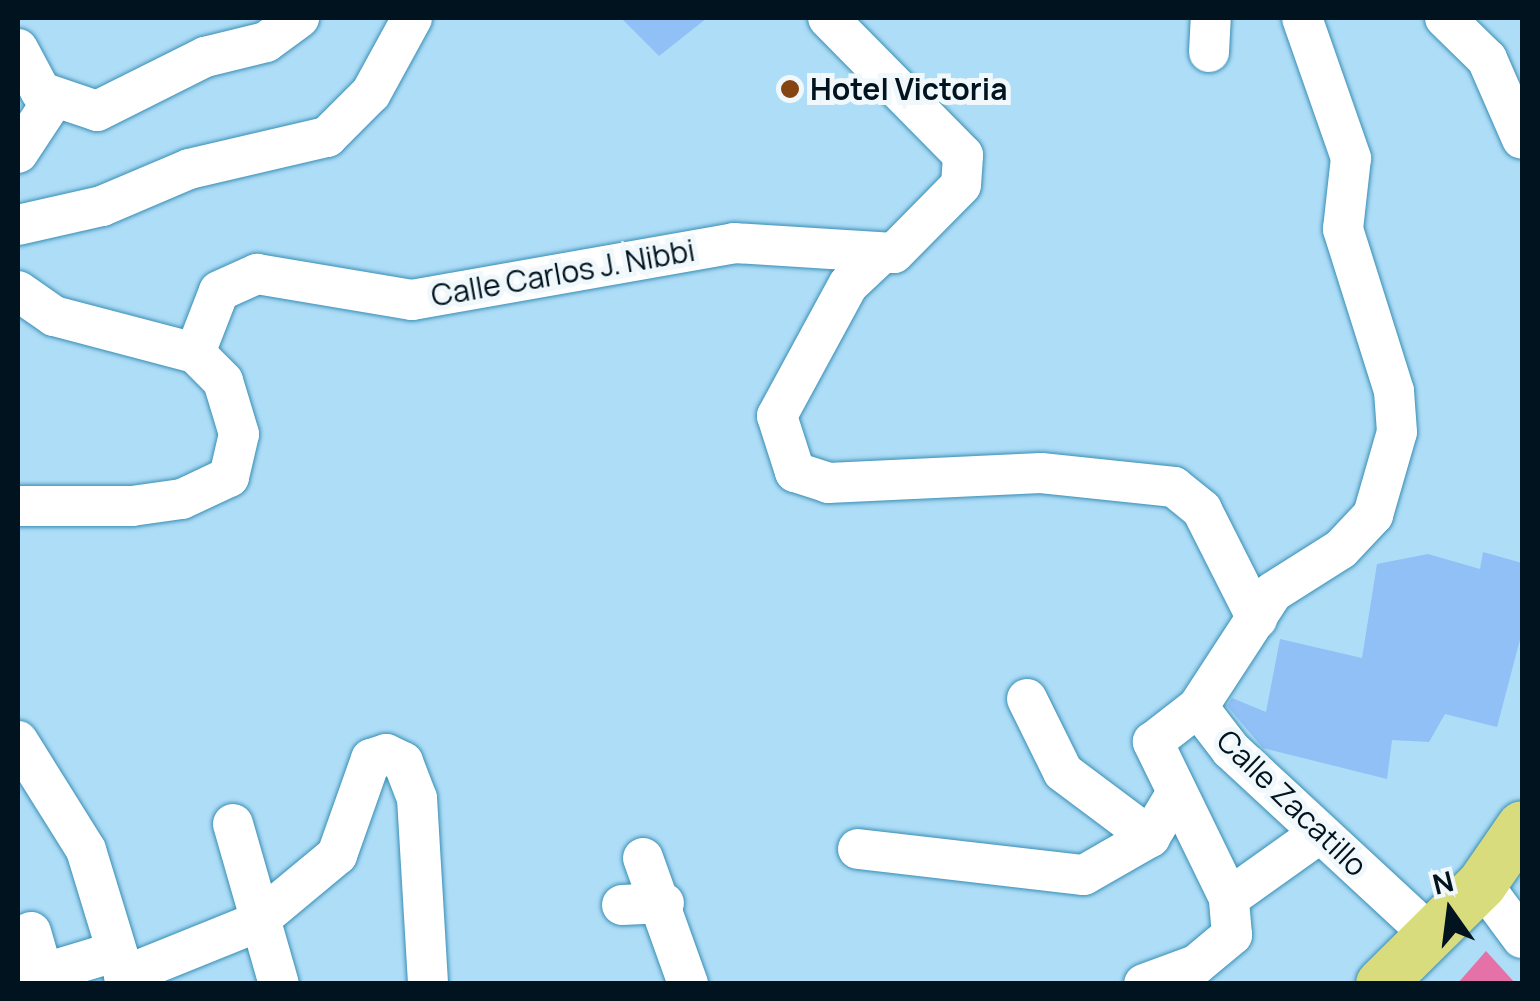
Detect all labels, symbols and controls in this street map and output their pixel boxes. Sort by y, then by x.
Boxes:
place label: Hotel Victoria [810,71,1007,107]
marker: Hotel Victoria [779,78,801,100]
street label: Calle Carlos J. Nibbi [428,232,698,314]
street label: Calle Zacatillo [1209,722,1375,884]
north arrow [1400,861,1500,961]
text: N [1428,861,1457,903]

